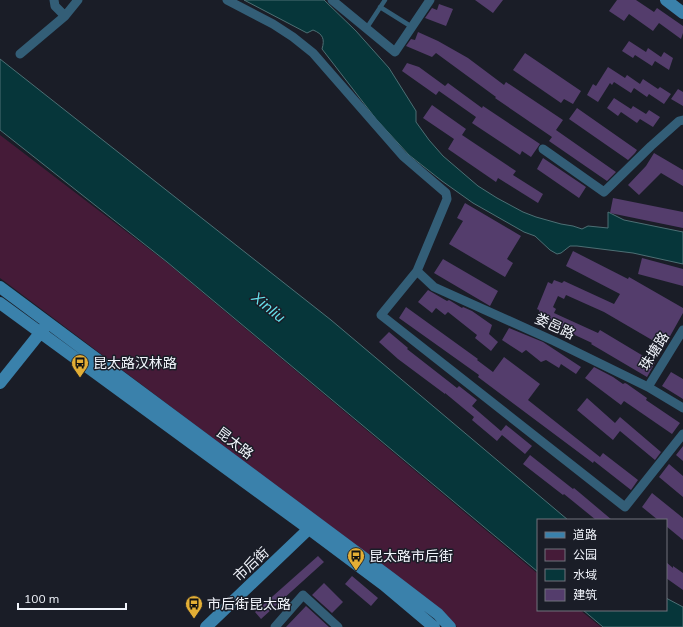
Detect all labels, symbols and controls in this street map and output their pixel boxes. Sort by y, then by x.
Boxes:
water label: Xinliu [248,287,290,327]
street label: 娄邑路 [532,309,578,343]
street label: 珠塘路 [635,328,673,374]
bus stop icon: 昆太路汉林路 [70,353,90,378]
place label: 昆太路汉林路 [93,354,177,372]
street label: 昆太路 [213,423,257,463]
legend [537,519,667,611]
text: 道路 [573,527,597,542]
street label: 市后街 [230,543,272,585]
bus stop icon: 昆太路市后街 [346,546,366,571]
place label: 昆太路市后街 [369,547,453,565]
text: 公园 [573,547,597,562]
text: 水域 [573,567,597,582]
scale bar [18,585,126,611]
text: 建筑 [573,587,597,602]
text: 100 m [24,591,59,606]
bus stop icon: 市后街昆太路 [184,594,204,619]
place label: 市后街昆太路 [207,595,291,613]

